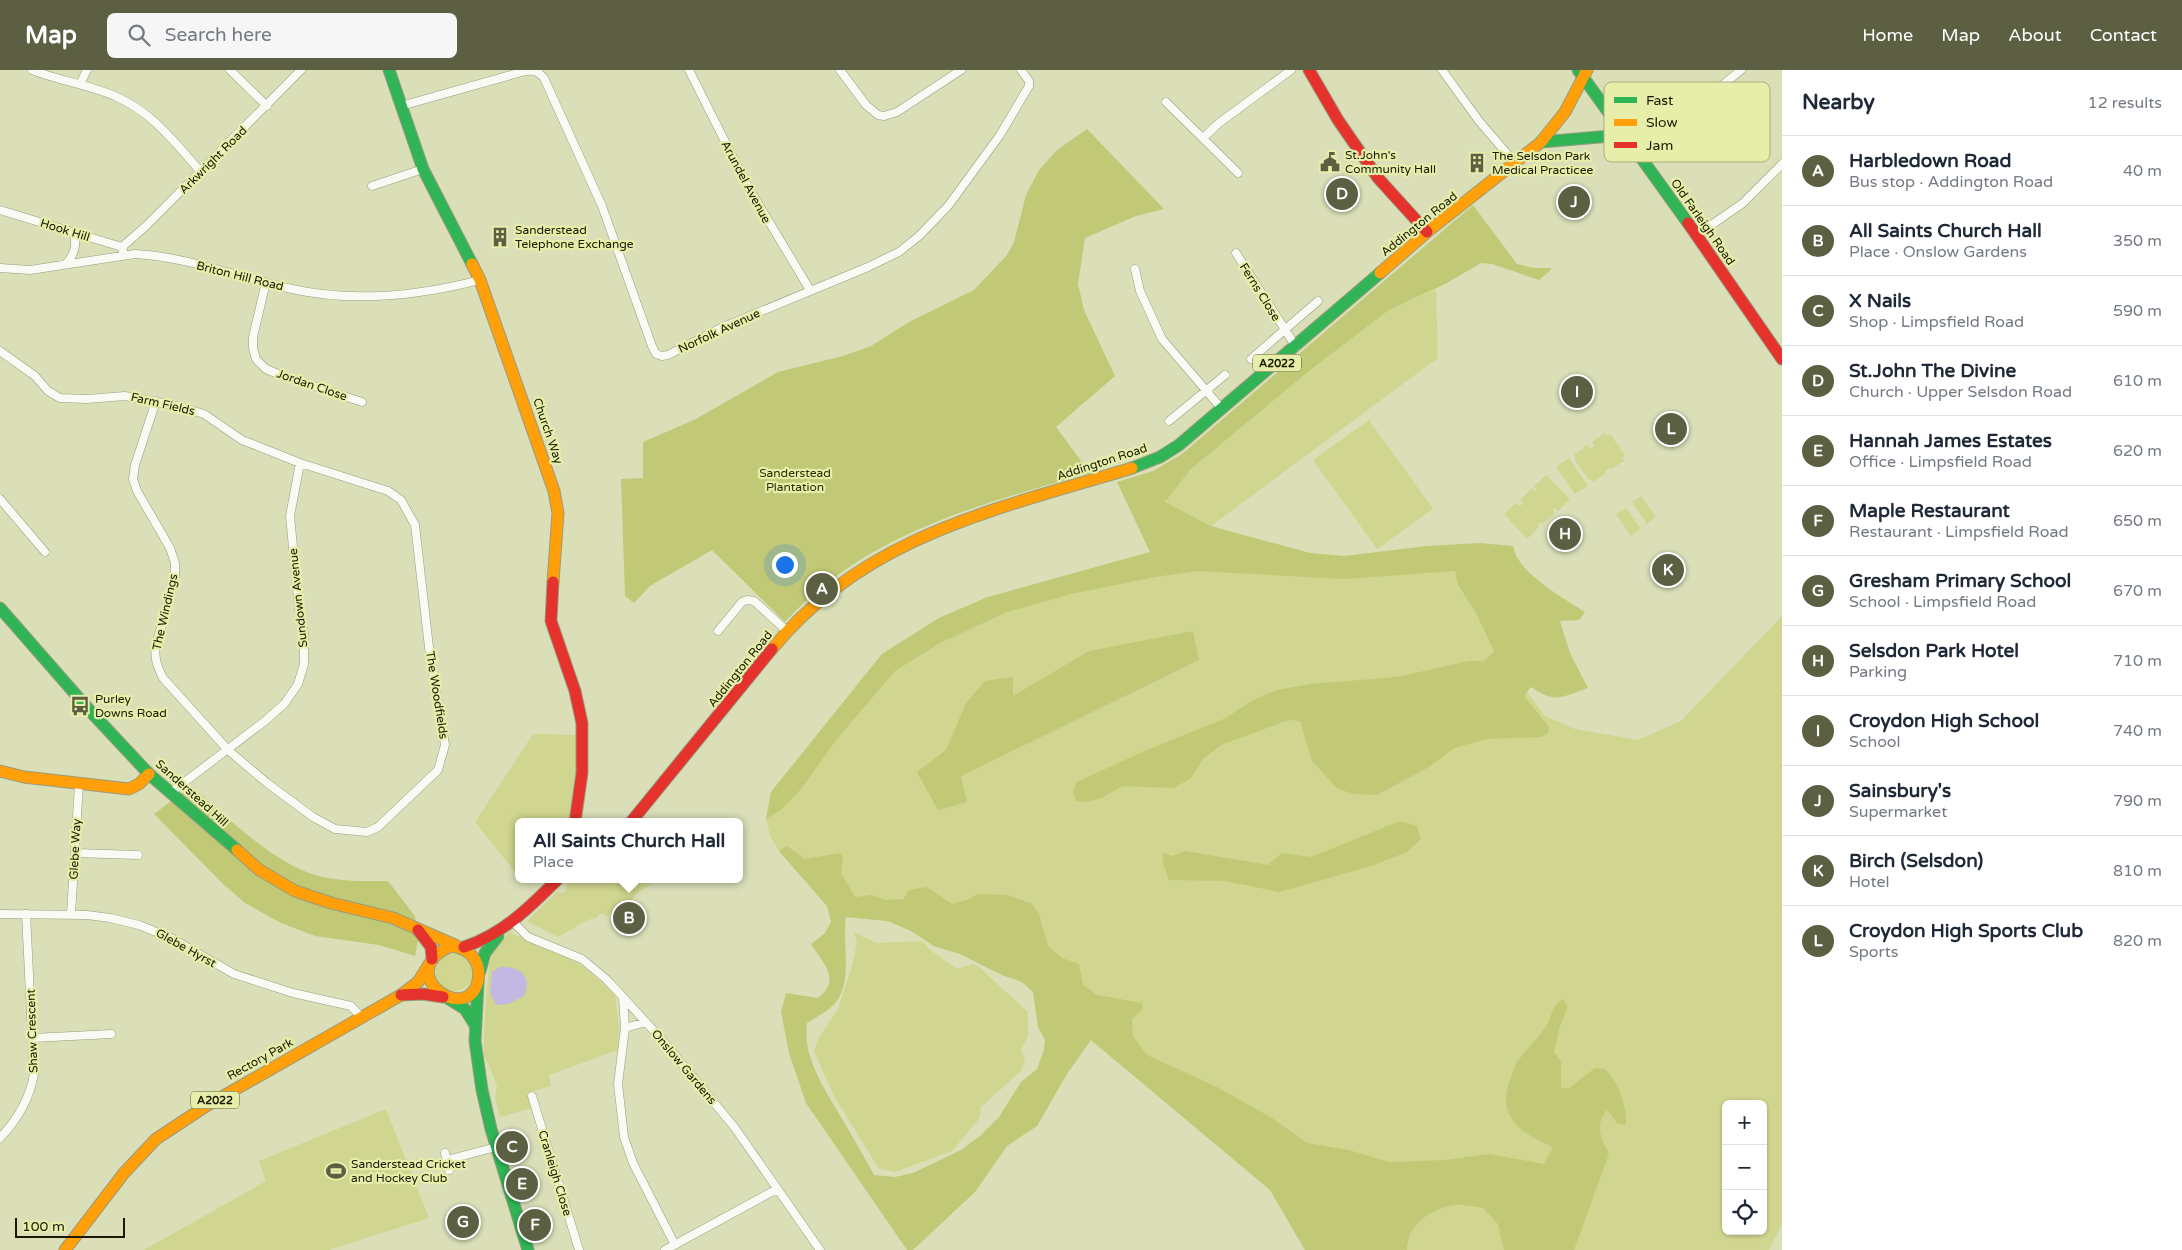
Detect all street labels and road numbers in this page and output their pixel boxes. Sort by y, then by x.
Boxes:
street label: Arkwright Road [176,123,250,197]
street label: Arundel Avenue [718,138,774,226]
street label: Old Farleigh Road [1668,176,1738,268]
street label: Addington Road [1378,189,1460,259]
street label: Hook Hill [39,216,91,244]
street label: Briton Hill Road [195,258,285,294]
street label: Ferns Close [1237,260,1283,324]
street label: Norfolk Avenue [676,306,762,356]
road number: A2022 [1253,354,1301,372]
street label: Jordan Close [275,366,349,404]
street label: Farm Fields [130,390,197,418]
street label: Church Way [530,396,566,466]
street label: Addington Road [1055,441,1149,483]
street label: Sundown Avenue [286,548,310,648]
street label: The Windings [149,572,181,652]
street label: Addington Road [705,628,775,710]
street label: The Woodfields [423,650,451,740]
street label: Sanderstead Hill [153,757,231,829]
street label: Glebe Way [66,818,84,880]
street label: Glebe Hyrst [153,926,219,970]
street label: Shaw Crescent [24,988,40,1073]
street label: Onslow Gardens [649,1027,719,1107]
street label: Rectory Park [225,1035,296,1083]
road number: A2022 [191,1092,239,1108]
street label: Cranleigh Close [535,1128,575,1218]

